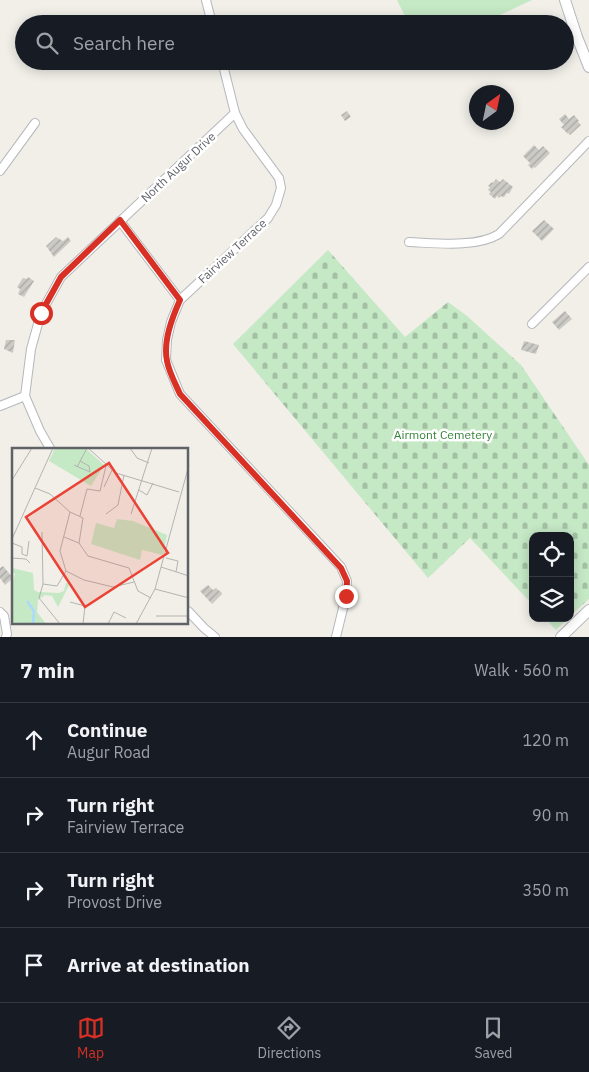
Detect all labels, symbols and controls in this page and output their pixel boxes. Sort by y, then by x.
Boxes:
search box [15,15,574,70]
icon: search [33,29,61,57]
text: Search here [73,31,175,55]
north arrow [469,85,514,130]
street label: North Augur Drive [138,128,219,205]
street label: Fairview Terrace [195,215,270,287]
route start [30,302,53,325]
park label: Airmont Cemetery [394,427,492,442]
inset map [12,448,189,624]
map controls [529,532,574,622]
button: locate [529,532,574,577]
button: layers [529,577,574,622]
route end [335,585,358,608]
text: 7 min [20,656,75,684]
text: Walk · 560 m [474,660,569,680]
text: Continue [67,718,147,742]
icon: ahead [20,726,48,754]
text: 120 m [522,730,569,750]
text: Augur Road [67,742,150,762]
text: Turn right [67,793,154,817]
icon: right [20,801,48,829]
text: 90 m [532,805,569,825]
text: Fairview Terrace [67,817,184,837]
text: Turn right [67,868,154,892]
icon: right [20,876,48,904]
text: 350 m [522,880,569,900]
text: Provost Drive [67,892,162,912]
icon: arrive [20,951,48,979]
text: Arrive at destination [67,953,250,977]
tab: Map [77,1014,105,1062]
tab: Directions [258,1014,321,1062]
tab: Saved [474,1014,512,1062]

